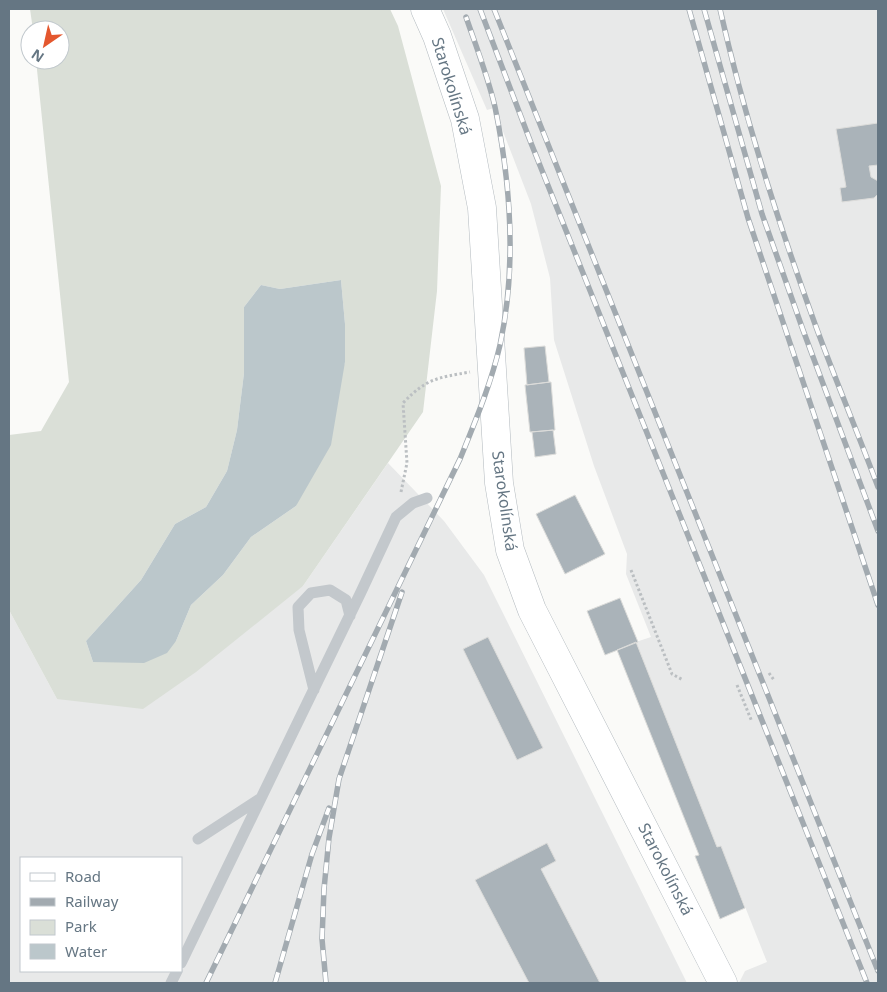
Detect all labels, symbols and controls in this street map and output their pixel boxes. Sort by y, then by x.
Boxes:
north arrow [20,20,70,70]
street label: Starokolínská [427,34,477,138]
text: N [27,45,47,67]
street label: Starokolínská [487,449,523,553]
street label: Starokolínská [633,819,699,919]
legend [20,857,182,972]
text: Road [65,866,101,886]
text: Railway [65,891,119,911]
text: Park [65,916,97,936]
text: Water [65,941,107,961]

